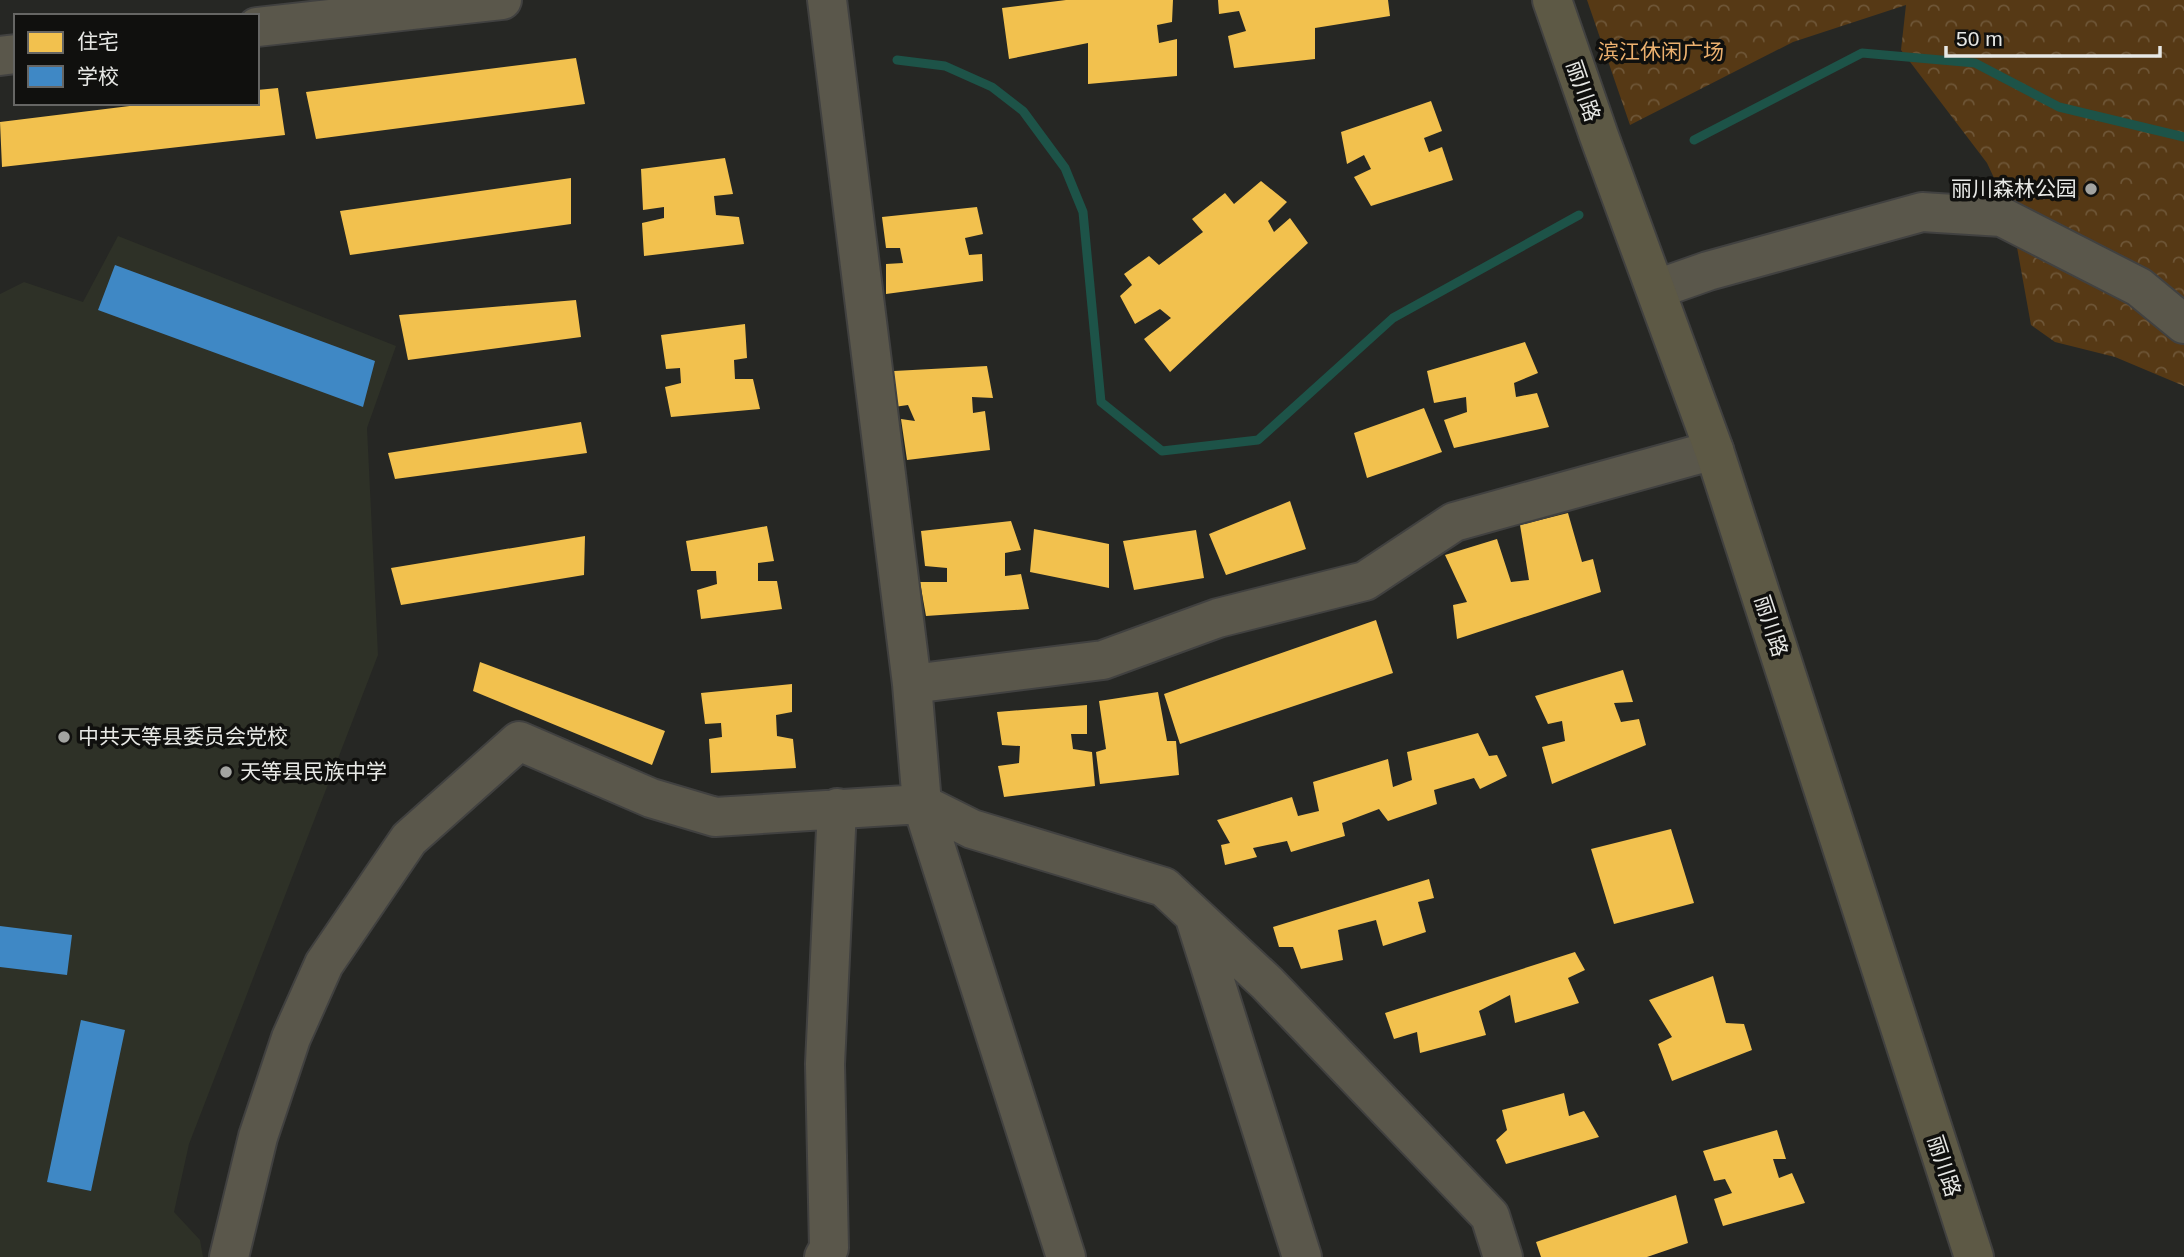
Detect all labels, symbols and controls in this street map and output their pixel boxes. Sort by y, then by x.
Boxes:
legend [14,14,259,105]
scale bar [1946,14,2160,58]
text: 50 m [1956,27,2003,50]
text: 住宅 [77,30,119,53]
park label: 滨江休闲广场 [1598,40,1724,63]
street label: 丽川路 [1562,57,1605,124]
text: 学校 [77,65,119,88]
place label: 丽川森林公园 [1951,177,2077,200]
marker: 丽川森林公园 [2083,181,2099,197]
street label: 丽川路 [1751,592,1792,659]
place label: 中共天等县委员会党校 [78,725,288,748]
marker: 中共天等县委员会党校 [56,729,72,745]
place label: 天等县民族中学 [240,760,387,783]
marker: 天等县民族中学 [218,764,234,780]
street label: 丽川路 [1924,1132,1965,1199]

